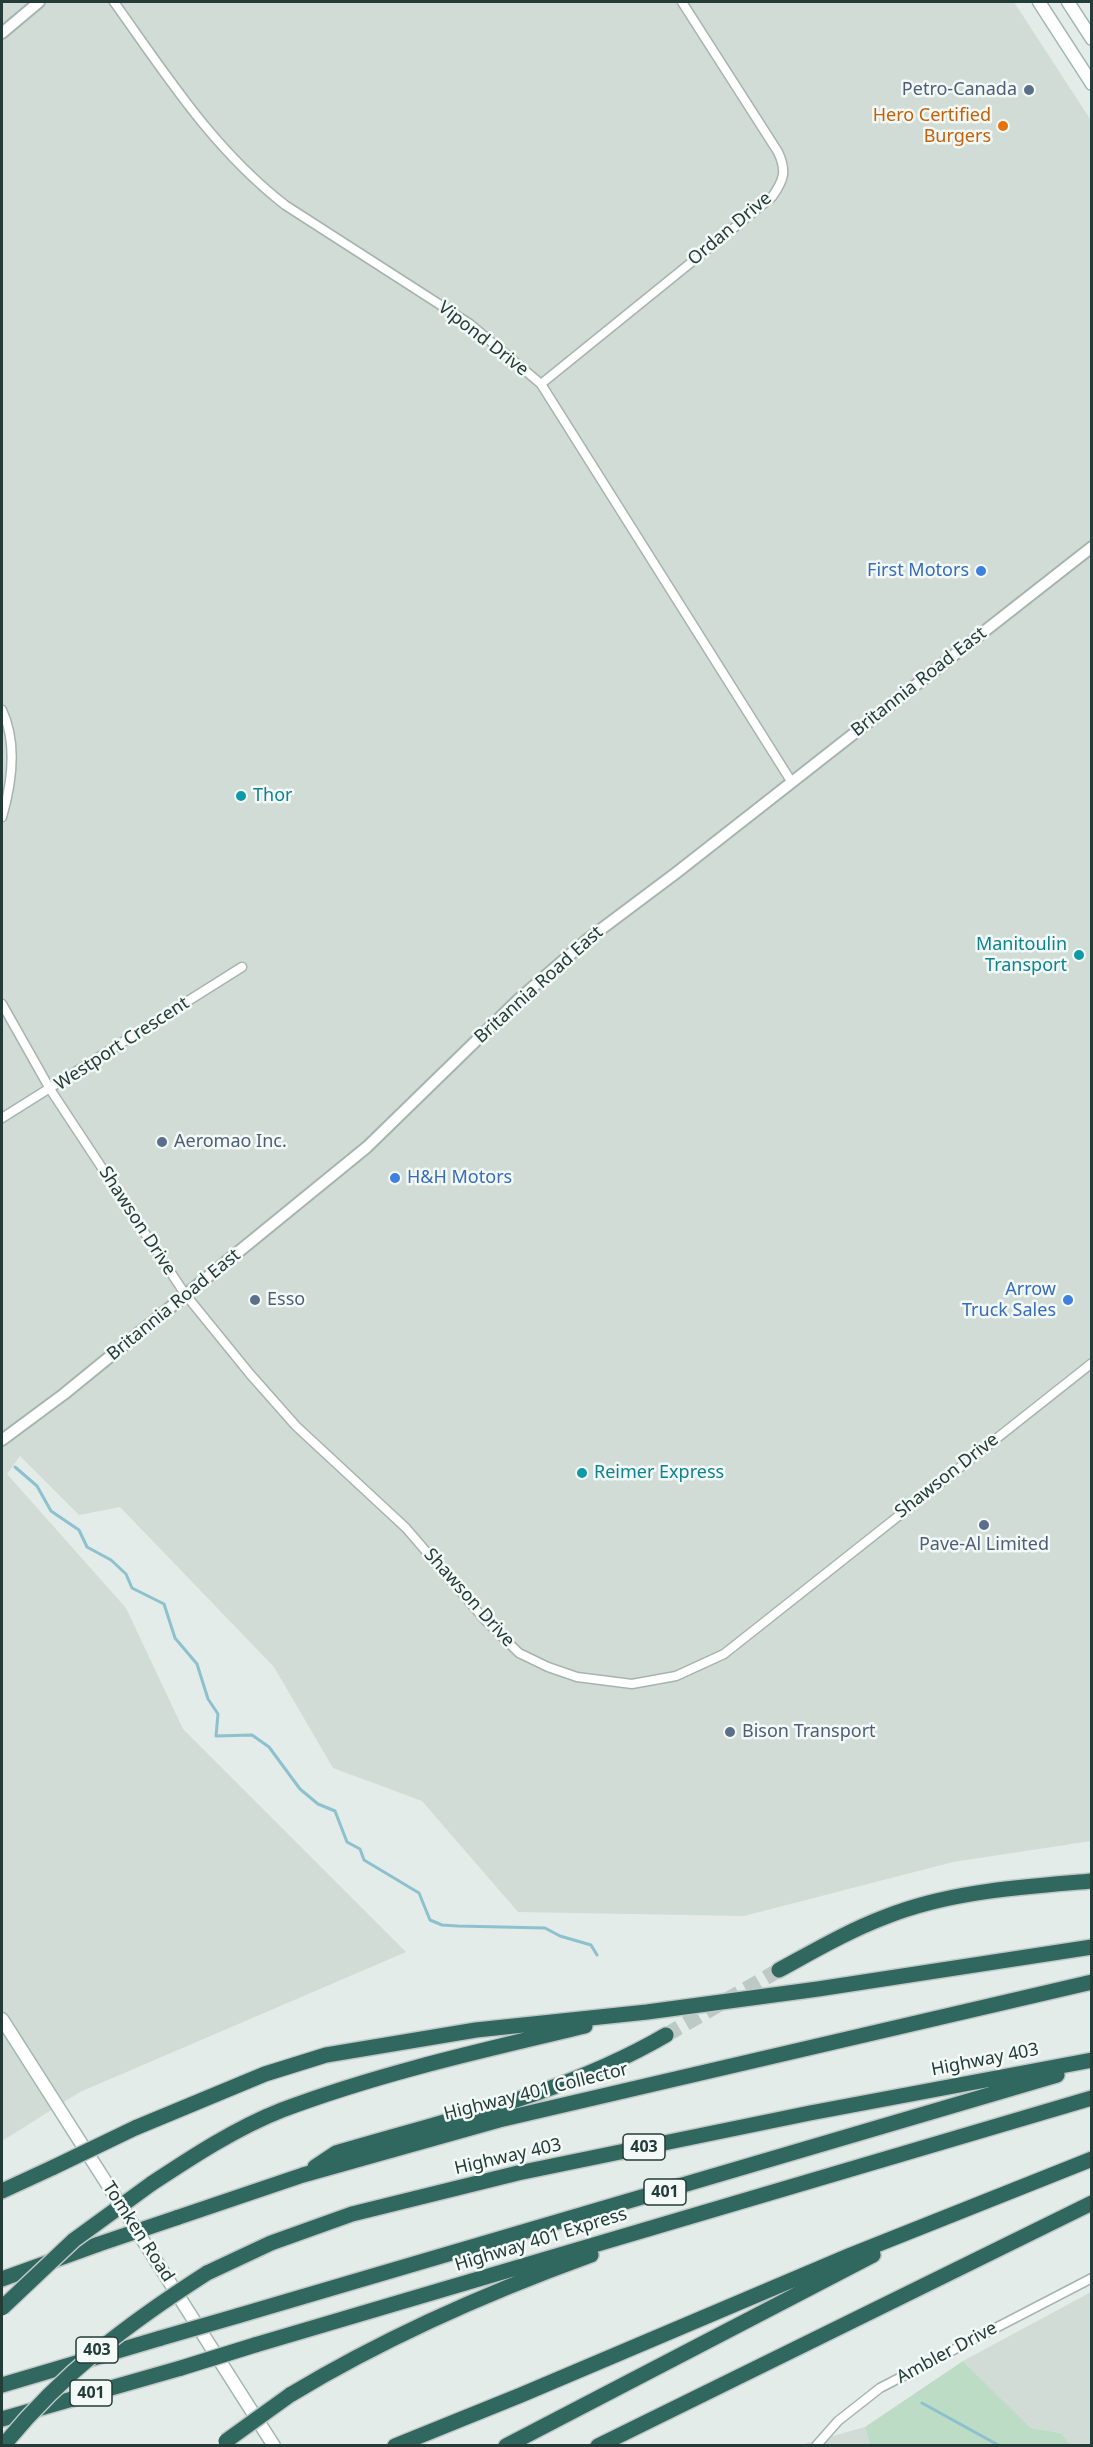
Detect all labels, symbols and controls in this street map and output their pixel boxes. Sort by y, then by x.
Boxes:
place label: Petro-Canada [902,79,1017,101]
marker: Petro-Canada [1022,83,1036,97]
place label: Hero Certified Burgers [873,105,991,148]
marker: Hero Certified Burgers [996,119,1010,133]
street label: Ordan Drive [684,188,776,270]
street label: Vipond Drive [433,297,533,381]
place label: First Motors [867,560,969,582]
marker: First Motors [974,564,988,578]
street label: Britannia Road East [847,623,991,741]
place label: Thor [253,785,292,807]
marker: Thor [234,789,248,803]
street label: Britannia Road East [470,922,608,1048]
place label: Manitoulin Transport [976,934,1067,976]
marker: Manitoulin Transport [1072,948,1086,962]
street label: Westport Crescent [51,992,193,1096]
place label: Aeromao Inc. [174,1131,287,1153]
marker: Aeromao Inc. [155,1135,169,1149]
street label: Shawson Drive [94,1163,180,1279]
place label: H&H Motors [407,1167,512,1189]
marker: H&H Motors [388,1171,402,1185]
street label: Britannia Road East [103,1245,245,1365]
place label: Arrow Truck Sales [962,1279,1056,1322]
place label: Esso [267,1289,305,1311]
marker: Esso [248,1293,262,1307]
marker: Arrow Truck Sales [1061,1293,1075,1307]
street label: Shawson Drive [891,1429,1003,1523]
place label: Reimer Express [594,1462,724,1484]
marker: Reimer Express [575,1466,589,1480]
marker: Pave-Al Limited [977,1518,991,1532]
place label: Pave-Al Limited [919,1534,1049,1556]
street label: Shawson Drive [419,1544,519,1652]
place label: Bison Transport [742,1721,876,1743]
marker: Bison Transport [723,1725,737,1739]
street label: Highway 403 [929,2039,1041,2081]
street label: Highway 401 Collector [442,2059,630,2125]
street label: Highway 403 [452,2134,564,2180]
road number: 403 [623,2134,665,2160]
street label: Tomken Road [98,2178,178,2286]
road number: 401 [644,2179,686,2205]
street label: Highway 401 Express [452,2204,630,2276]
street label: Ambler Drive [893,2317,1001,2389]
road number: 403 [76,2337,118,2363]
road number: 401 [70,2380,112,2406]

